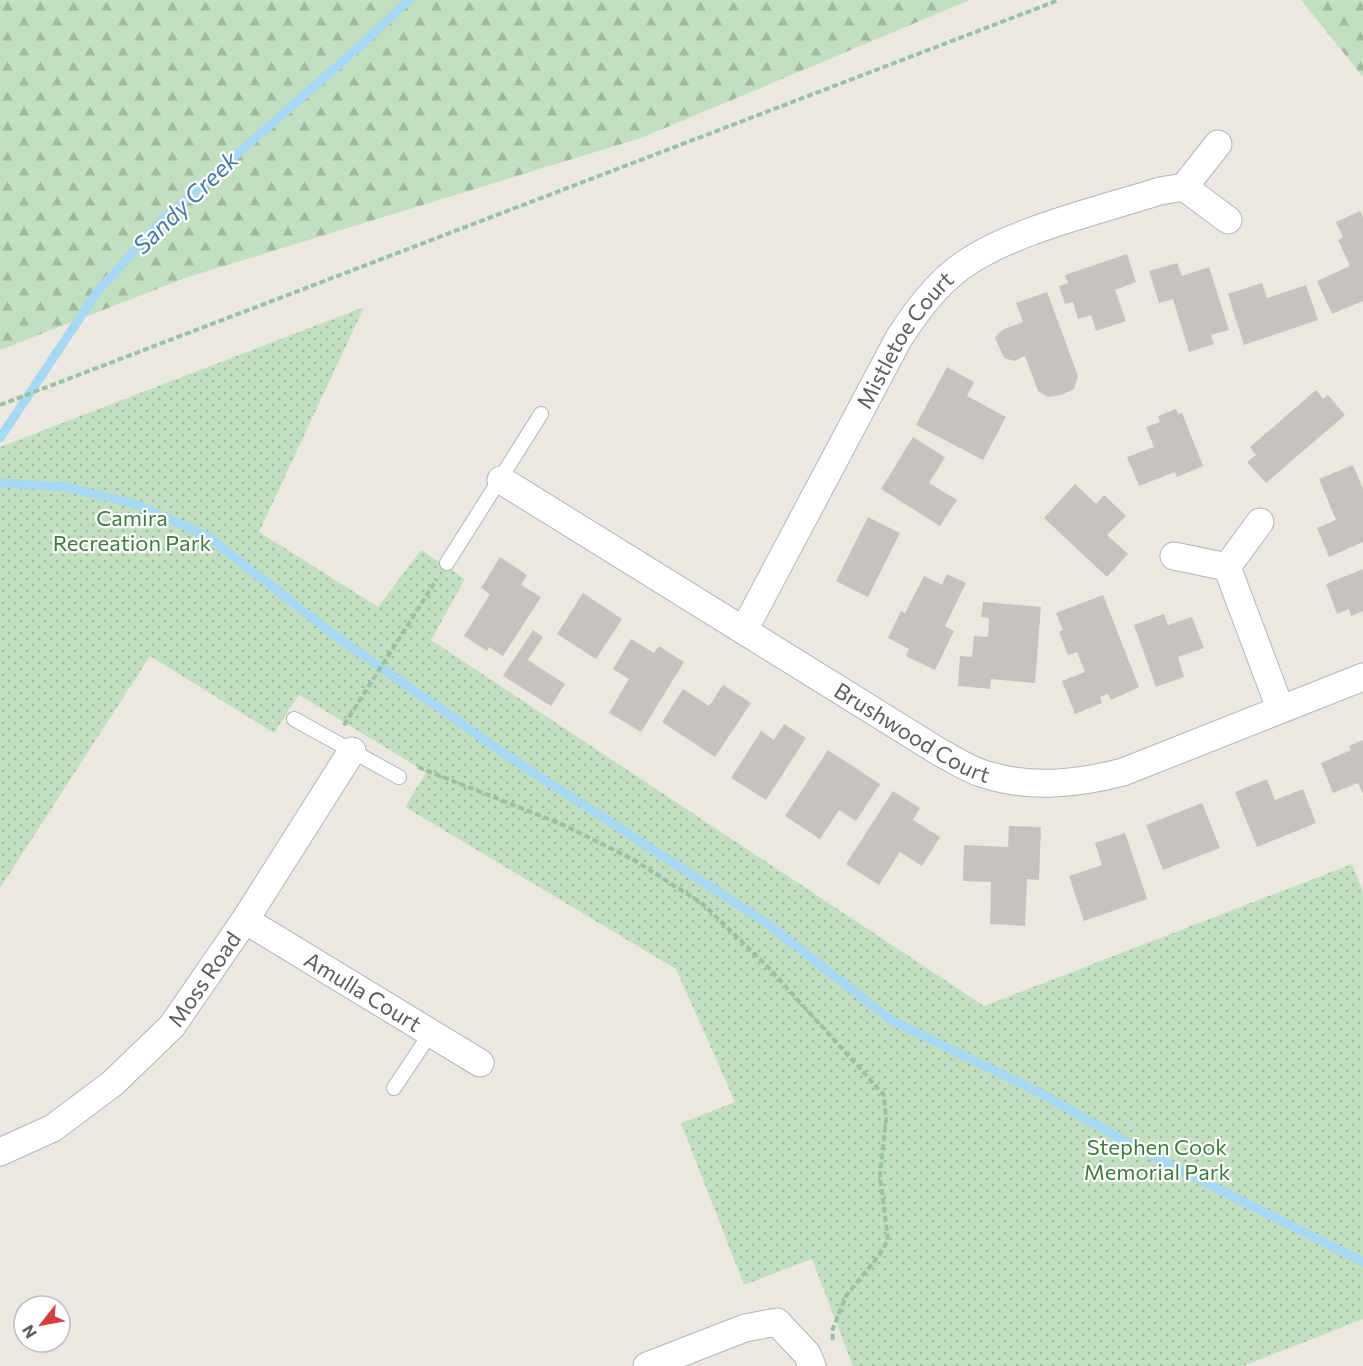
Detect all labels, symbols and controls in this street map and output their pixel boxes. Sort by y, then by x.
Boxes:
water label: Sandy Creek [126,144,244,259]
street label: Mistletoe Court [850,265,959,413]
park label: Camira Recreation Park [53,504,211,556]
street label: Brushwood Court [830,676,994,788]
street label: Moss Road [162,926,246,1032]
street label: Amulla Court [300,945,427,1037]
park label: Stephen Cook Memorial Park [1084,1133,1230,1185]
north arrow [12,1294,72,1354]
text: N [17,1322,40,1342]

